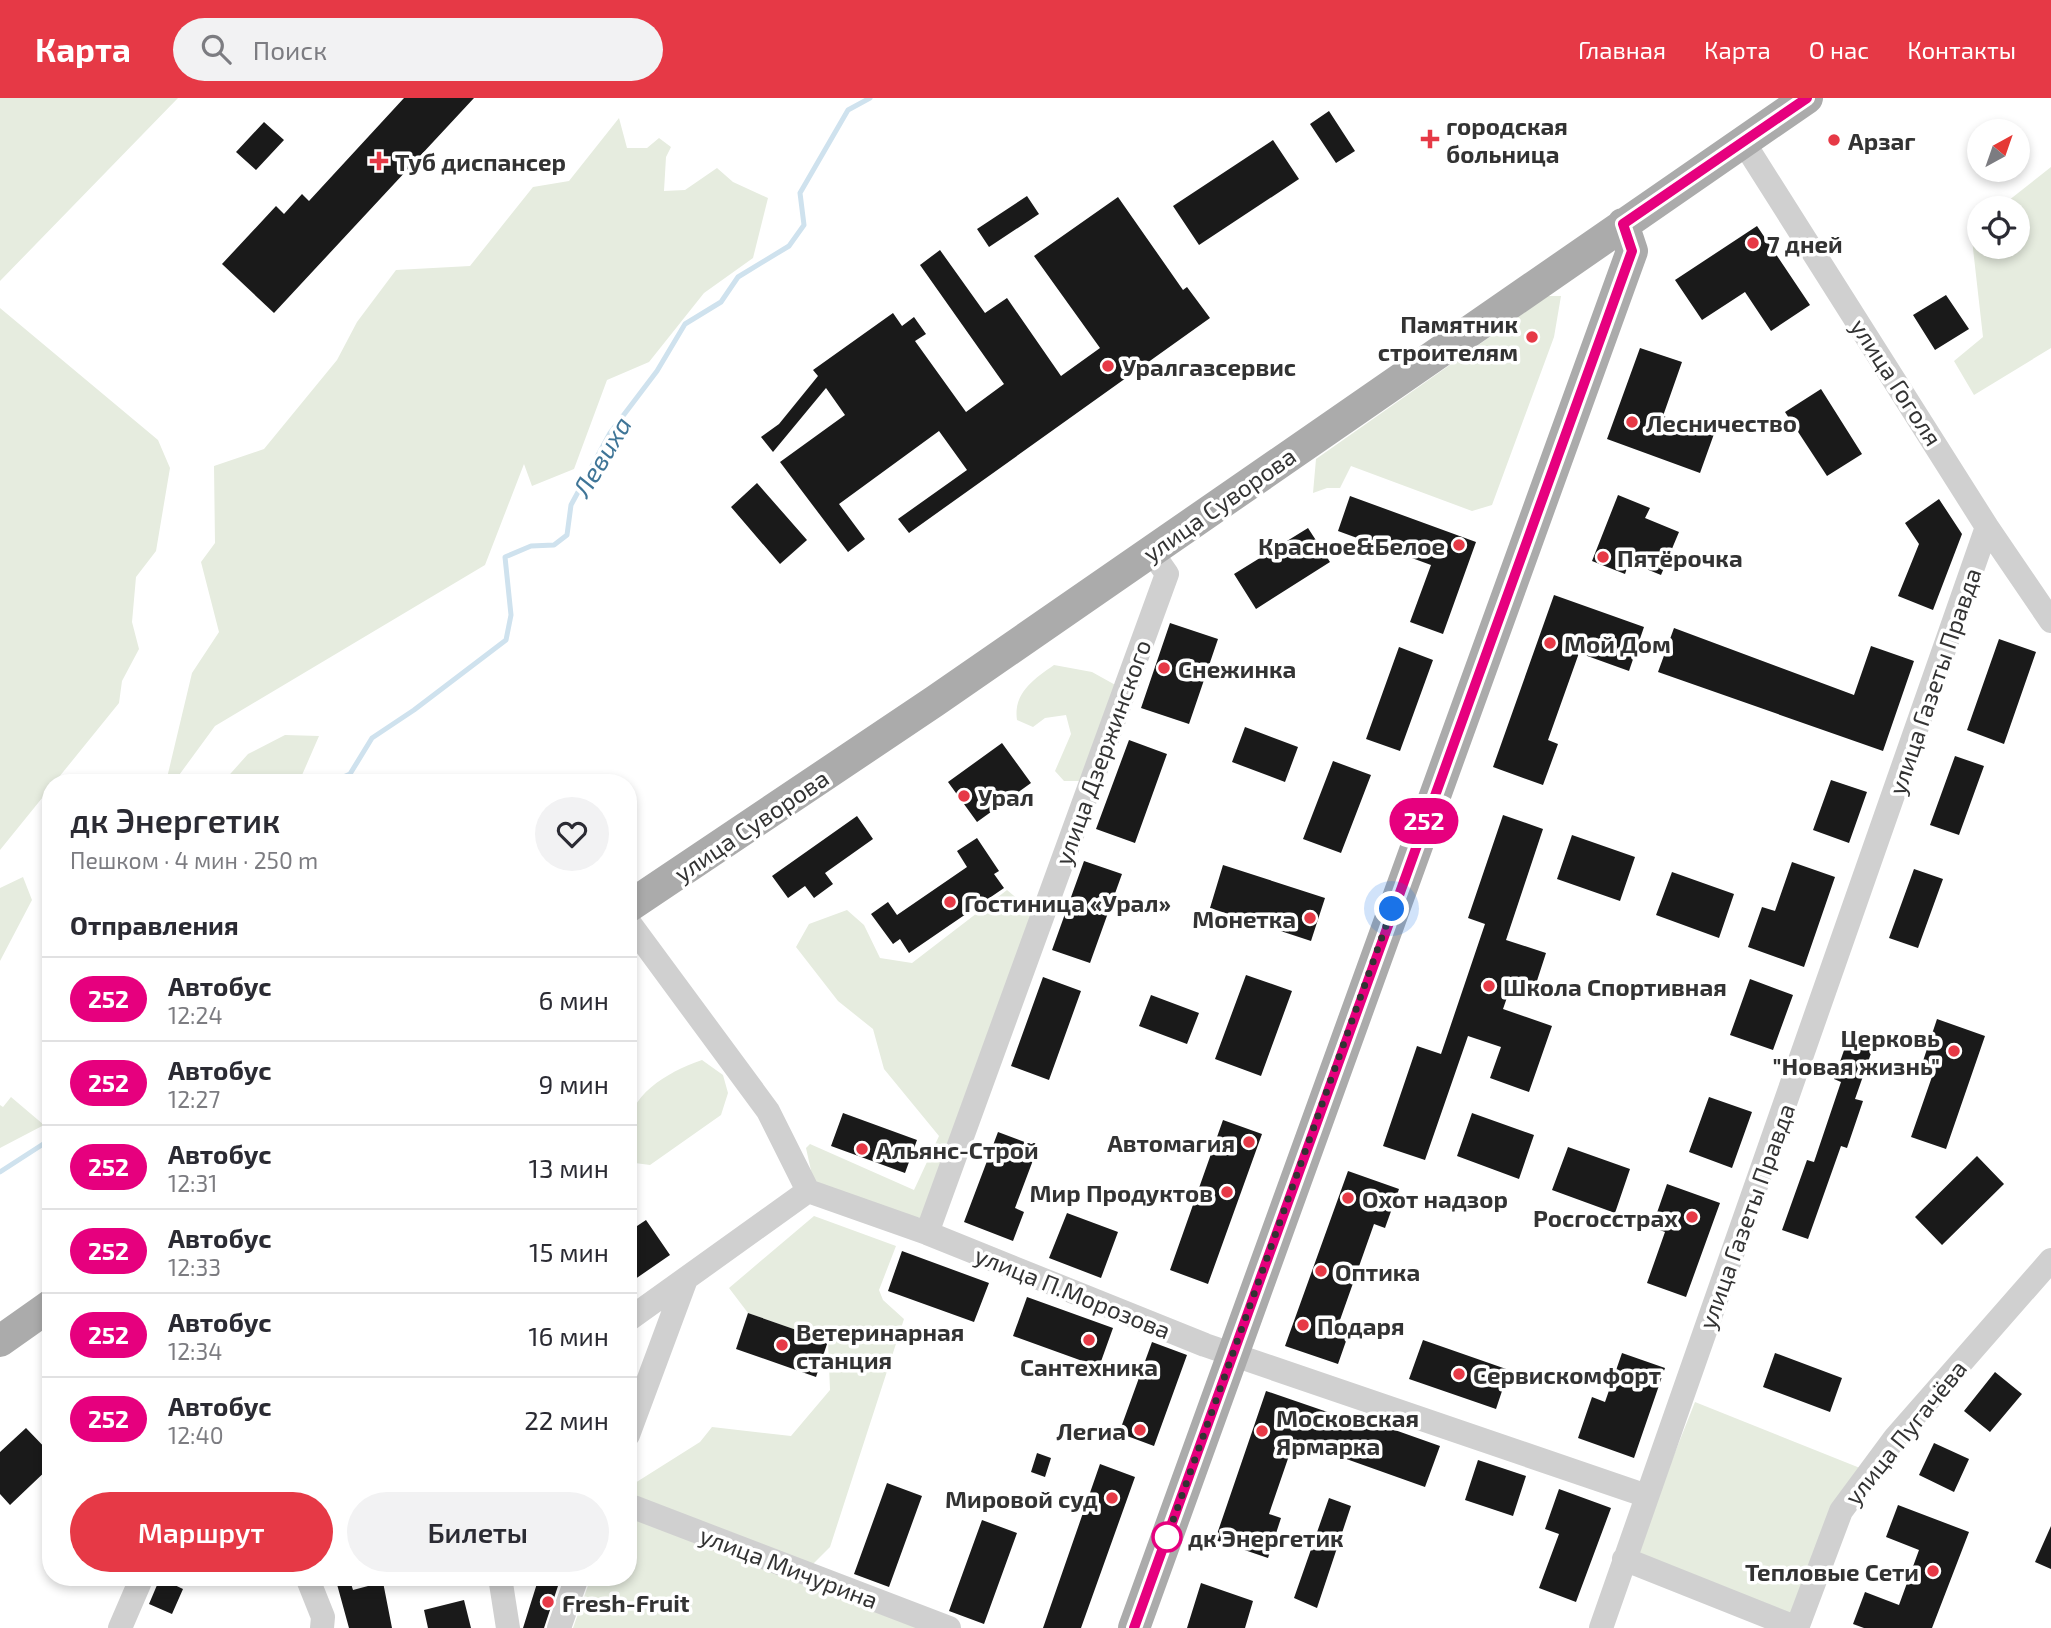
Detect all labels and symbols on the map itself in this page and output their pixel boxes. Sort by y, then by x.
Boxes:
place label: городская больница [1446,111,1568,168]
north arrow [1967,119,2030,182]
place label: Арзаг [1848,126,1916,155]
marker: городская больница [1420,129,1440,149]
marker: Арзаг [1826,132,1842,148]
place label: Туб диспансер [395,147,566,176]
marker: Туб диспансер [369,151,389,171]
place label: 7 дней [1767,229,1843,258]
marker: 7 дней [1745,235,1761,251]
place label: Памятник строителям [1378,309,1518,366]
street label: улица Гоголя [1844,313,1949,452]
marker: Памятник строителям [1524,329,1540,345]
place label: Уралгазсервис [1122,352,1296,381]
marker: Уралгазсервис [1100,358,1116,374]
place label: Лесничество [1646,408,1797,437]
water label: Левиха [564,410,637,503]
marker: Лесничество [1624,414,1640,430]
street label: улица Суворова [1137,441,1302,568]
place label: Красное&Белое [1258,531,1445,560]
marker: Красное&Белое [1451,537,1467,553]
place label: Пятёрочка [1617,543,1743,572]
marker: Пятёрочка [1595,549,1611,565]
street label: улица Газеты Правда [1882,564,1987,799]
place label: Мой Дом [1564,629,1671,658]
street label: улица Дзержинского [1048,635,1157,869]
marker: Мой Дом [1542,635,1558,651]
place label: Снежинка [1178,654,1296,683]
marker: Снежинка [1156,660,1172,676]
street label: улица Суворова [668,763,834,888]
place label: Урал [978,782,1034,811]
marker: Урал [956,788,972,804]
line badge: 252 [1384,798,1464,844]
place label: Гостиница «Урал» [964,888,1171,917]
your location [1374,891,1409,926]
marker: Гостиница «Урал» [942,894,958,910]
place label: Монетка [1192,904,1296,933]
marker: Монетка [1302,910,1318,926]
place label: Школа Спортивная [1503,972,1727,1001]
marker: Школа Спортивная [1481,978,1497,994]
place label: Церковь "Новая жизнь" [1773,1023,1940,1080]
marker: Церковь "Новая жизнь" [1946,1043,1962,1059]
street label: улица Газеты Правда [1692,1099,1801,1333]
place label: Автомагия [1107,1128,1235,1157]
marker: Автомагия [1241,1134,1257,1150]
place label: Альянс-Строй [876,1135,1039,1164]
marker: Альянс-Строй [854,1141,870,1157]
place label: Мир Продуктов [1030,1178,1213,1207]
marker: Мир Продуктов [1219,1184,1235,1200]
place label: Охот надзор [1362,1184,1508,1213]
marker: Охот надзор [1340,1190,1356,1206]
place label: Росгосстрах [1533,1203,1678,1232]
marker: Росгосстрах [1684,1209,1700,1225]
street label: улица П.Морозова [971,1240,1175,1345]
place label: Оптика [1335,1257,1420,1286]
marker: Оптика [1313,1263,1329,1279]
place label: Подаря [1317,1311,1404,1340]
place label: Ветеринарная станция [796,1317,964,1374]
marker: Подаря [1295,1317,1311,1333]
marker: Сантехника [1081,1332,1097,1348]
marker: Ветеринарная станция [774,1337,790,1353]
place label: Сантехника [1020,1352,1158,1381]
street label: улица Пугачёва [1838,1354,1973,1511]
place label: Сервискомфорт [1473,1360,1661,1389]
marker: Сервискомфорт [1451,1366,1467,1382]
place label: Московская Ярмарка [1276,1403,1419,1460]
place label: Легиа [1056,1416,1126,1445]
marker: Легиа [1132,1422,1148,1438]
marker: Московская Ярмарка [1254,1423,1270,1439]
place label: Мировой суд [945,1484,1098,1513]
marker: Мировой суд [1104,1490,1120,1506]
street label: улица Мичурина [696,1520,882,1615]
marker: дк Энергетик [1152,1522,1182,1552]
place label: дк Энергетик [1188,1523,1344,1552]
place label: Тепловые Сети [1745,1557,1919,1586]
marker: Тепловые Сети [1925,1563,1941,1579]
place label: Fresh-Fruit [562,1588,690,1617]
marker: Fresh-Fruit [540,1594,556,1610]

